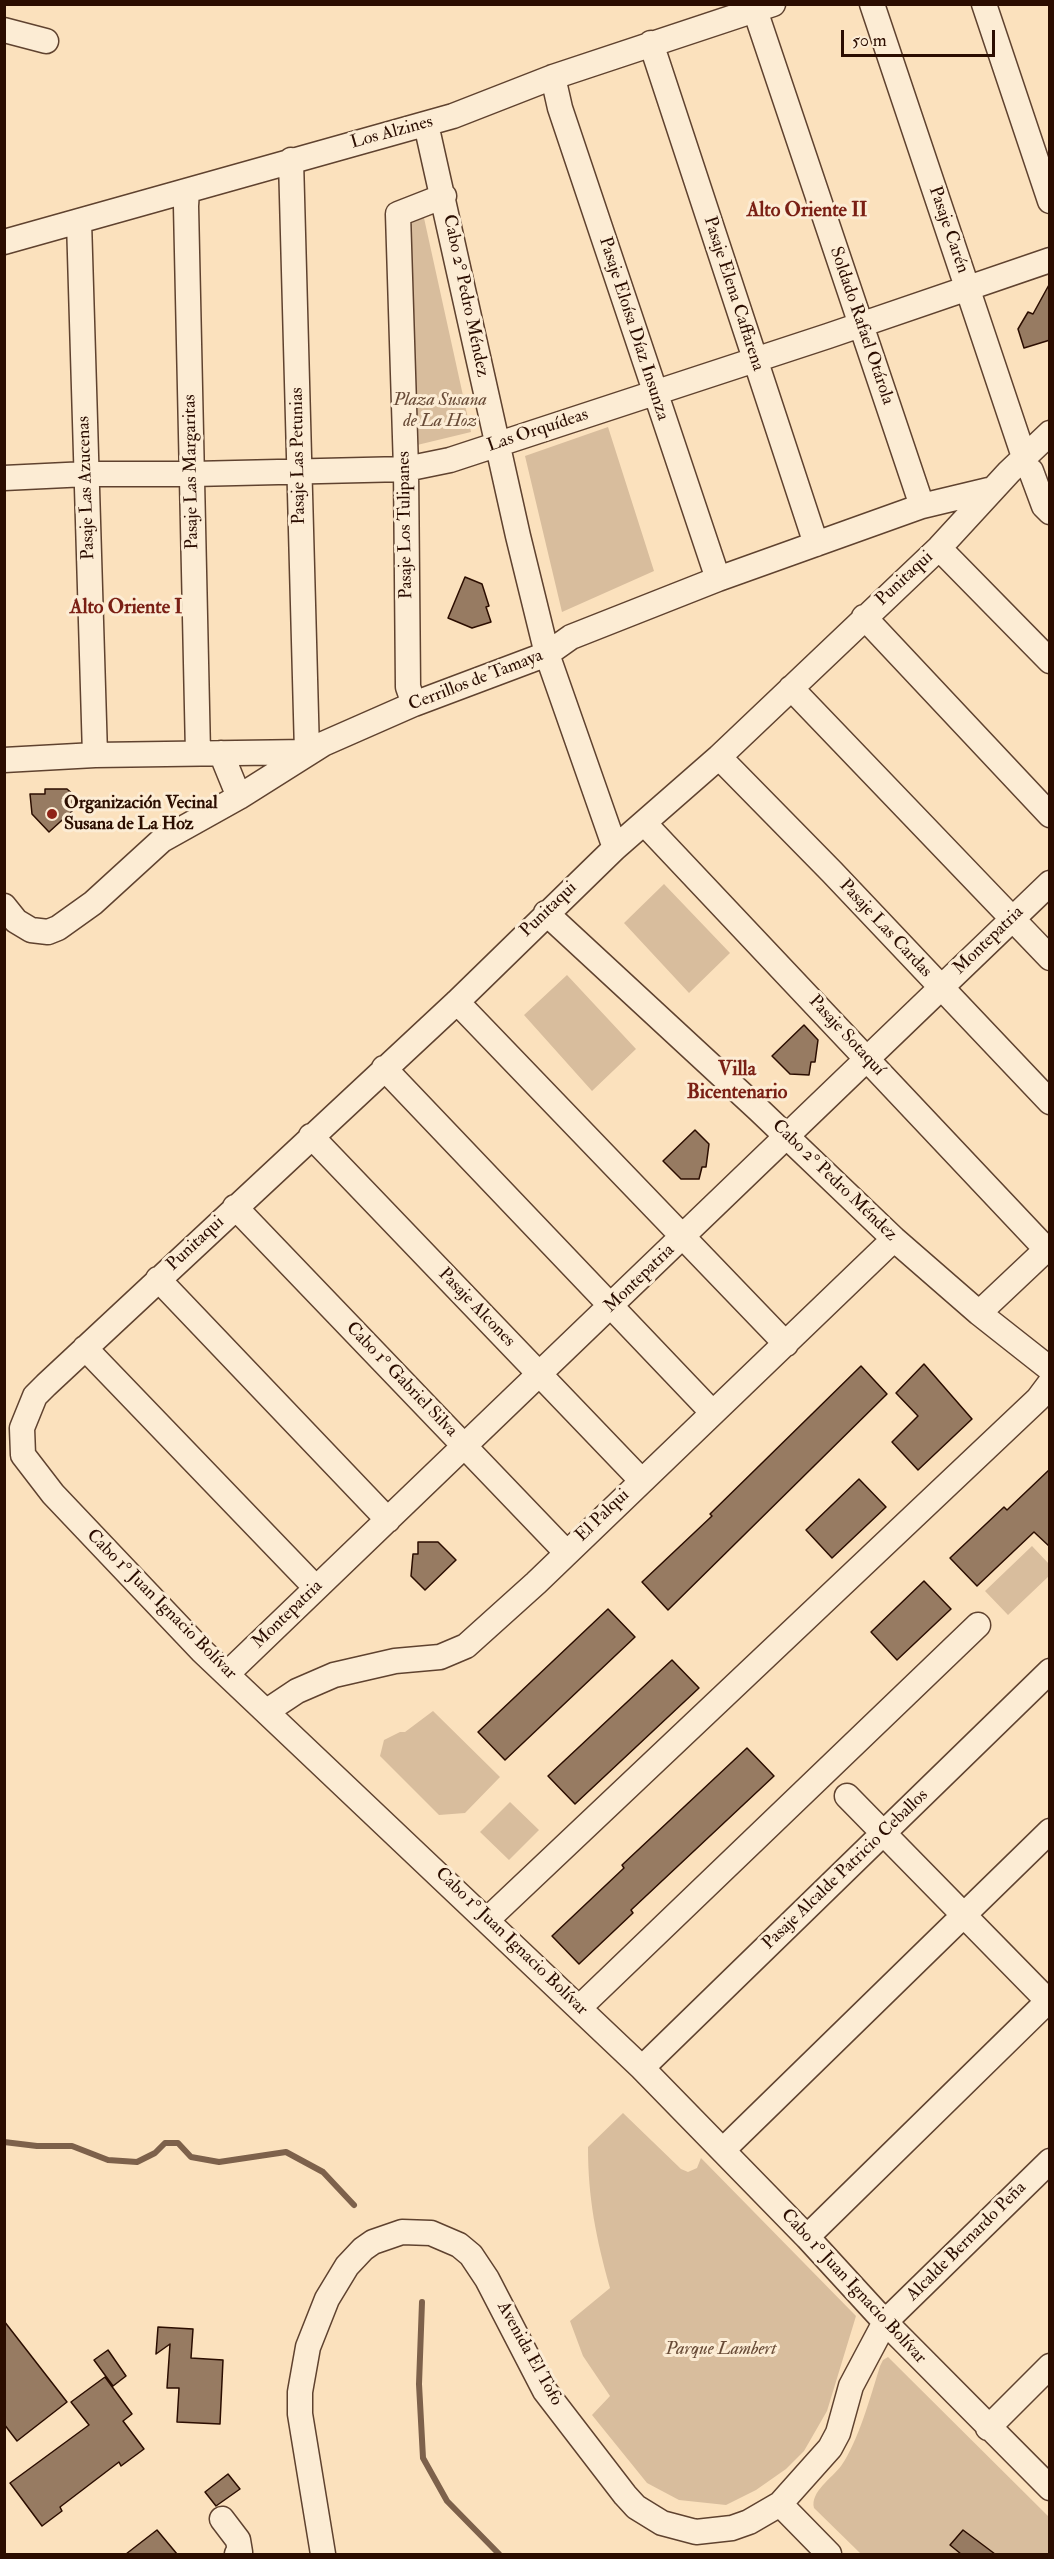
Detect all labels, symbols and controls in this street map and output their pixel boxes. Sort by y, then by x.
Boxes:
scale bar [844,18,998,56]
text: 50 m [852,29,887,52]
street label: Los Alzines [349,112,435,154]
street label: Pasaje Carén [923,184,973,276]
district label: Alto Oriente II [747,200,867,224]
street label: Cabo 2° Pedro Méndez [437,213,493,379]
street label: Pasaje Elena Caffarena [698,214,768,374]
street label: Pasaje Eloísa Díaz Insunza [593,235,673,423]
street label: Soldado Rafael Otárola [824,244,898,408]
street label: Pasaje Las Petunias [287,387,311,525]
park label: Plaza Susana de La Hoz [393,390,487,432]
street label: Pasaje Las Margaritas [180,394,204,550]
street label: Las Orquídeas [485,404,591,458]
street label: Pasaje Las Azucenas [74,416,100,560]
street label: Pasaje Los Tulipanes [394,451,418,599]
street label: Punitaqui [872,547,938,611]
district label: Alto Oriente I [70,597,182,621]
street label: Cerrillos de Tamaya [406,645,546,717]
place label: Organización Vecinal Susana de La Hoz [64,793,218,836]
marker: Organización Vecinal Susana de La Hoz [45,807,59,821]
street label: Pasaje Las Cardas [834,875,936,983]
street label: Punitaqui [516,878,582,942]
street label: Montepatria [949,902,1029,980]
street label: Pasaje Sotaquí [803,991,889,1081]
district label: Villa Bicentenario [687,1059,787,1106]
street label: Cabo 2° Pedro Méndez [767,1116,901,1246]
street label: Punitaqui [163,1212,229,1276]
street label: Montepatria [600,1240,680,1318]
street label: Pasaje Alcones [433,1264,519,1352]
street label: Cabo 1° Gabriel Silva [341,1318,461,1442]
street label: El Palqui [571,1485,635,1547]
street label: Cabo 1° Juan Ignacio Bolívar [81,1525,241,1685]
street label: Montepatria [248,1576,328,1654]
street label: Pasaje Alcalde Patricio Ceballos [759,1785,933,1955]
street label: Cabo 1° Juan Ignacio Bolívar [430,1863,592,2021]
street label: Alcalde Bernardo Peña [903,2178,1031,2306]
street label: Cabo 1° Juan Ignacio Bolívar [776,2205,930,2369]
street label: Avenida El Tofo [492,2298,566,2410]
park label: Parque Lambert [666,2339,776,2361]

